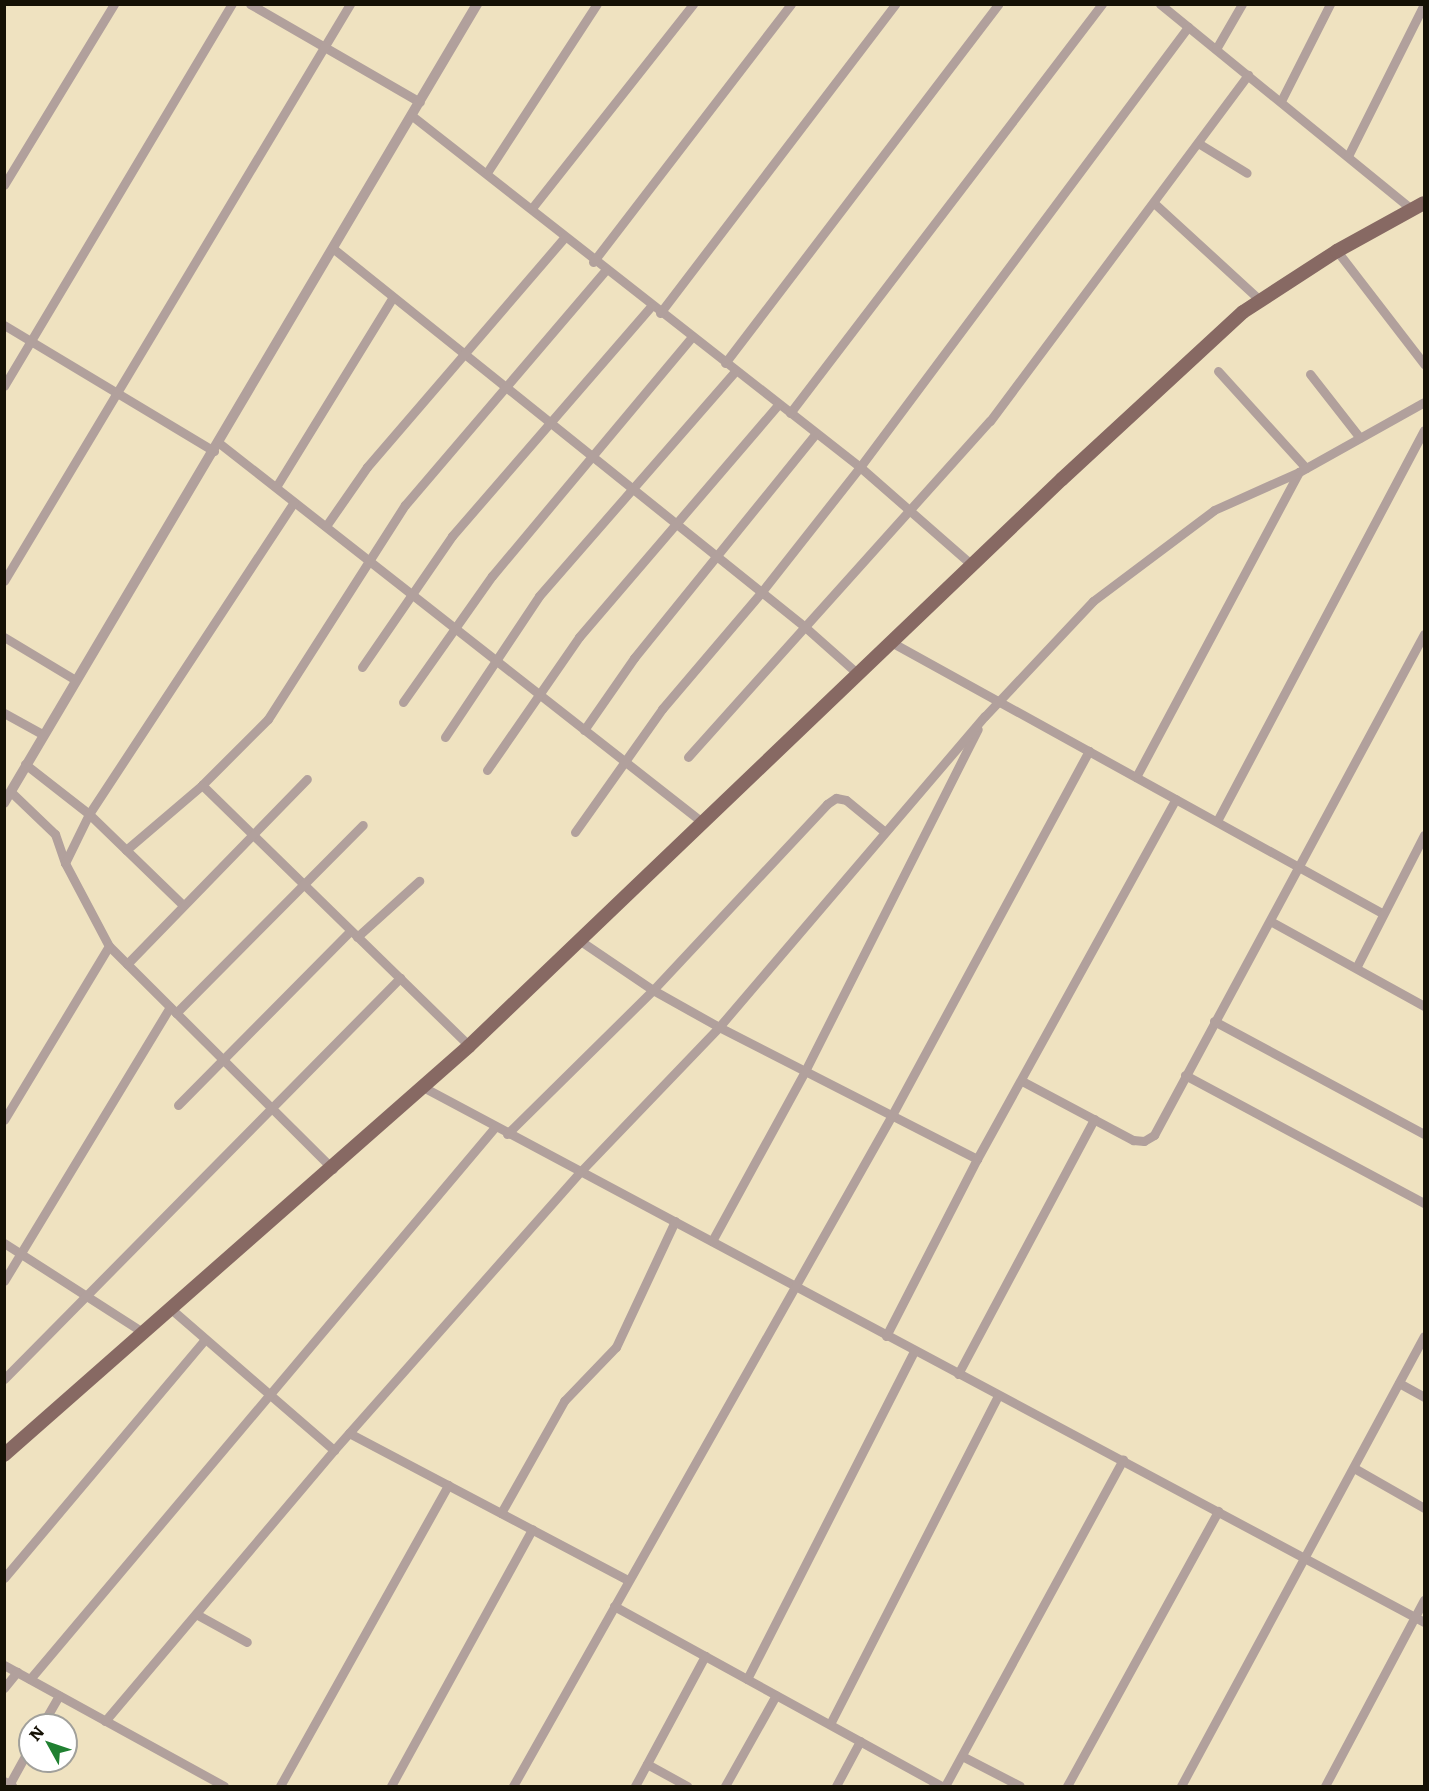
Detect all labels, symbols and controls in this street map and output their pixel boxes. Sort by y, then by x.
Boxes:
north arrow [18,1713,78,1773]
text: N [22,1720,49,1746]

